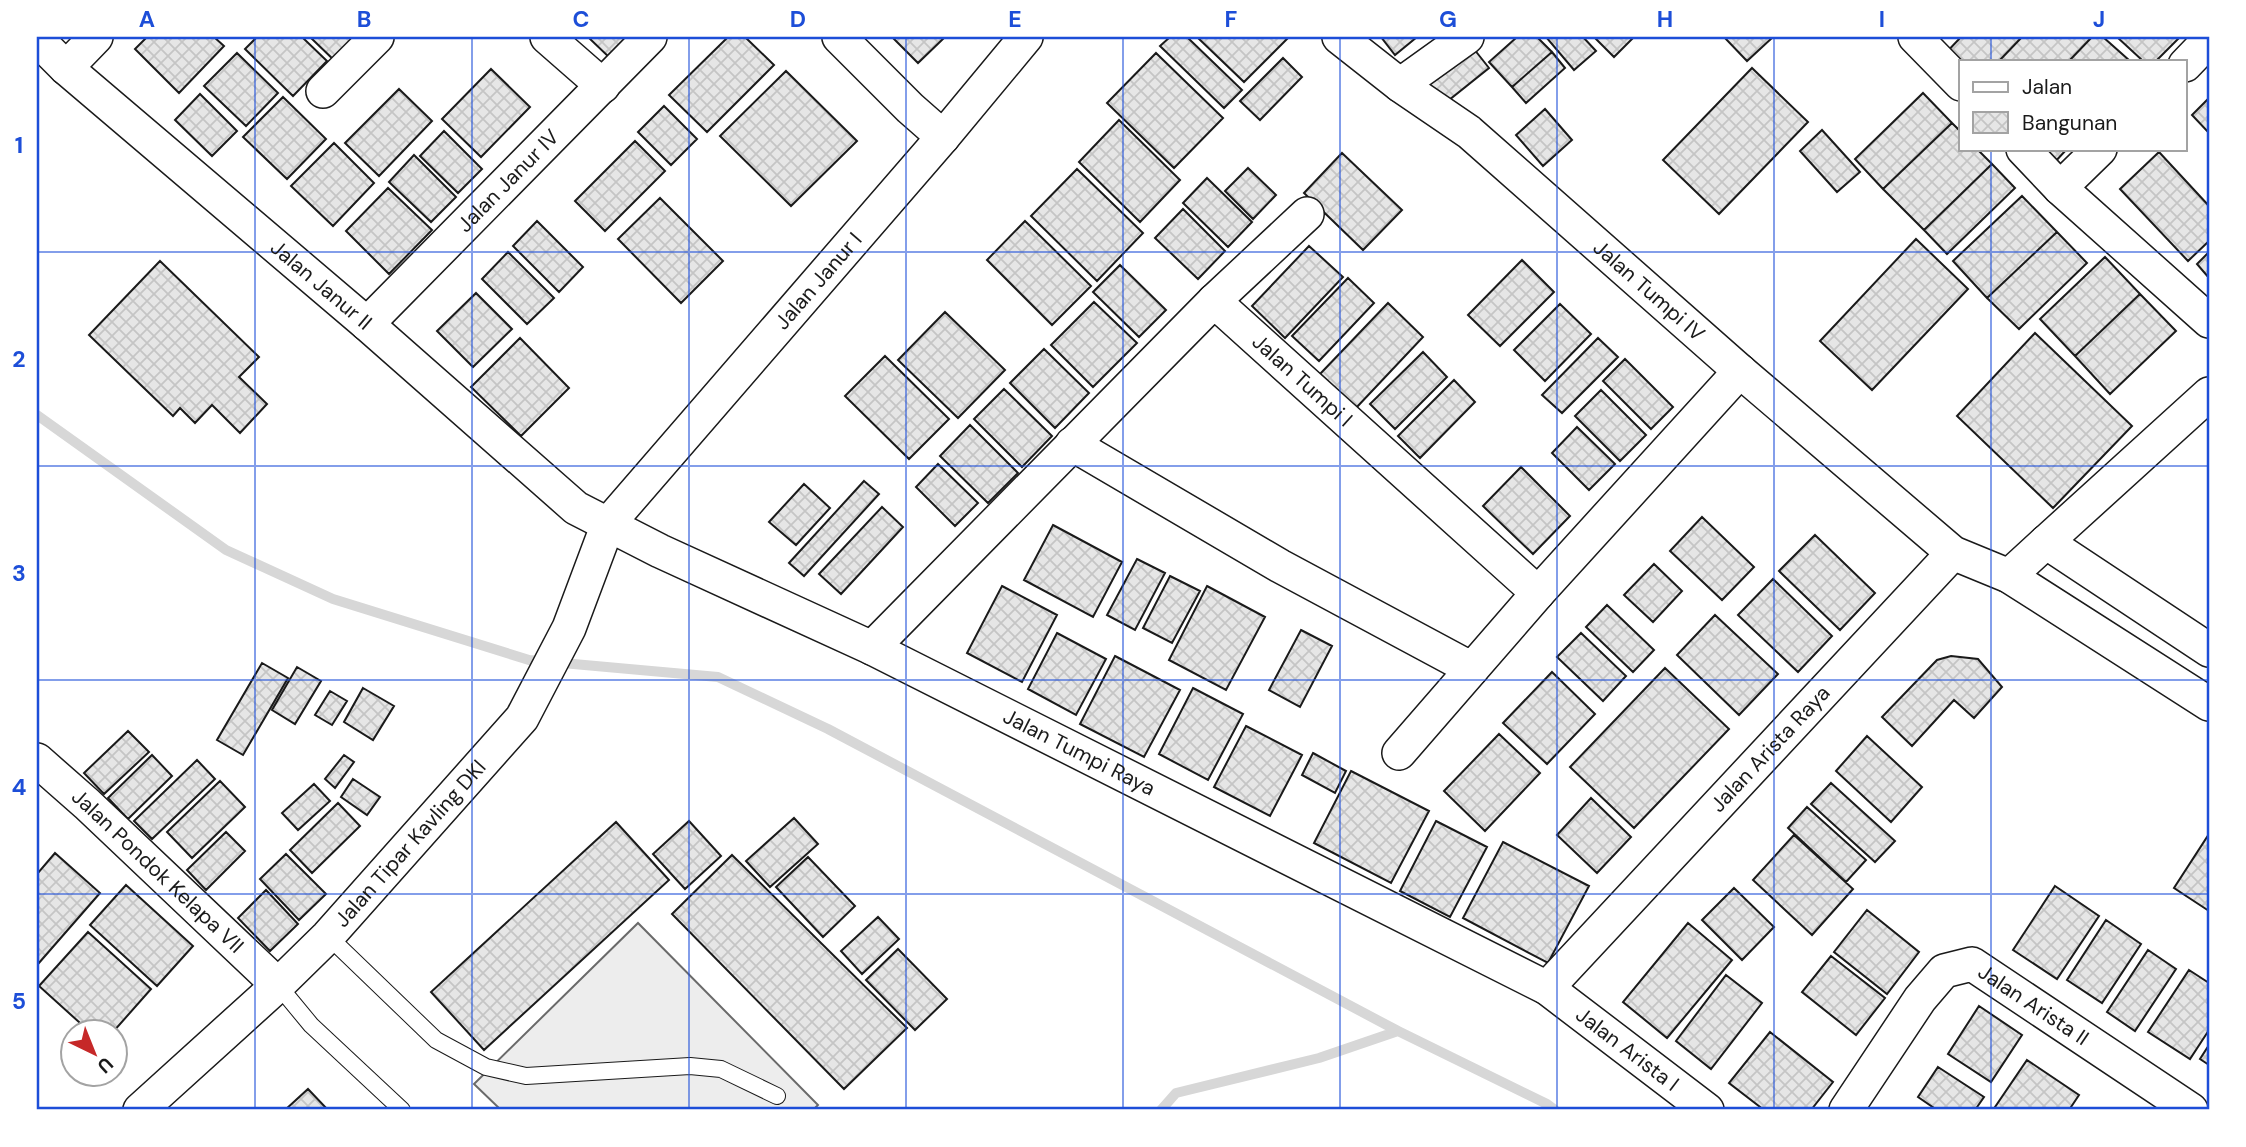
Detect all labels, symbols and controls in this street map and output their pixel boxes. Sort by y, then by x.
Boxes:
text: A [139,4,155,34]
text: B [357,4,371,34]
text: C [573,4,589,34]
text: D [790,4,806,34]
text: E [1008,4,1022,34]
text: F [1225,4,1238,34]
text: G [1439,4,1457,34]
text: H [1657,4,1673,34]
text: I [1879,4,1885,34]
text: J [2093,4,2105,34]
legend [1959,60,2186,150]
text: Jalan [2022,73,2072,101]
text: Bangunan [2022,109,2117,137]
street label: Jalan Janur IV [451,123,565,238]
text: 1 [15,130,23,160]
street label: Jalan Janur I [768,226,868,336]
street label: Jalan Janur II [264,234,378,336]
street label: Jalan Tumpi IV [1587,234,1711,347]
street label: Jalan Tumpi I [1246,328,1358,433]
text: 2 [12,344,26,374]
text: 3 [12,558,26,588]
street label: Jalan Arista Raya [1704,680,1836,818]
street label: Jalan Tumpi Raya [998,702,1160,802]
street label: Jalan Tipar Kavling DKI [328,754,492,933]
text: 4 [12,772,27,802]
street label: Jalan Pondok Kelapa VII [66,783,250,959]
street label: Jalan Arista II [1973,958,2094,1052]
text: 5 [12,986,26,1016]
street label: Jalan Arista I [1570,1001,1685,1098]
north arrow [60,1018,130,1088]
text: U [92,1051,119,1079]

